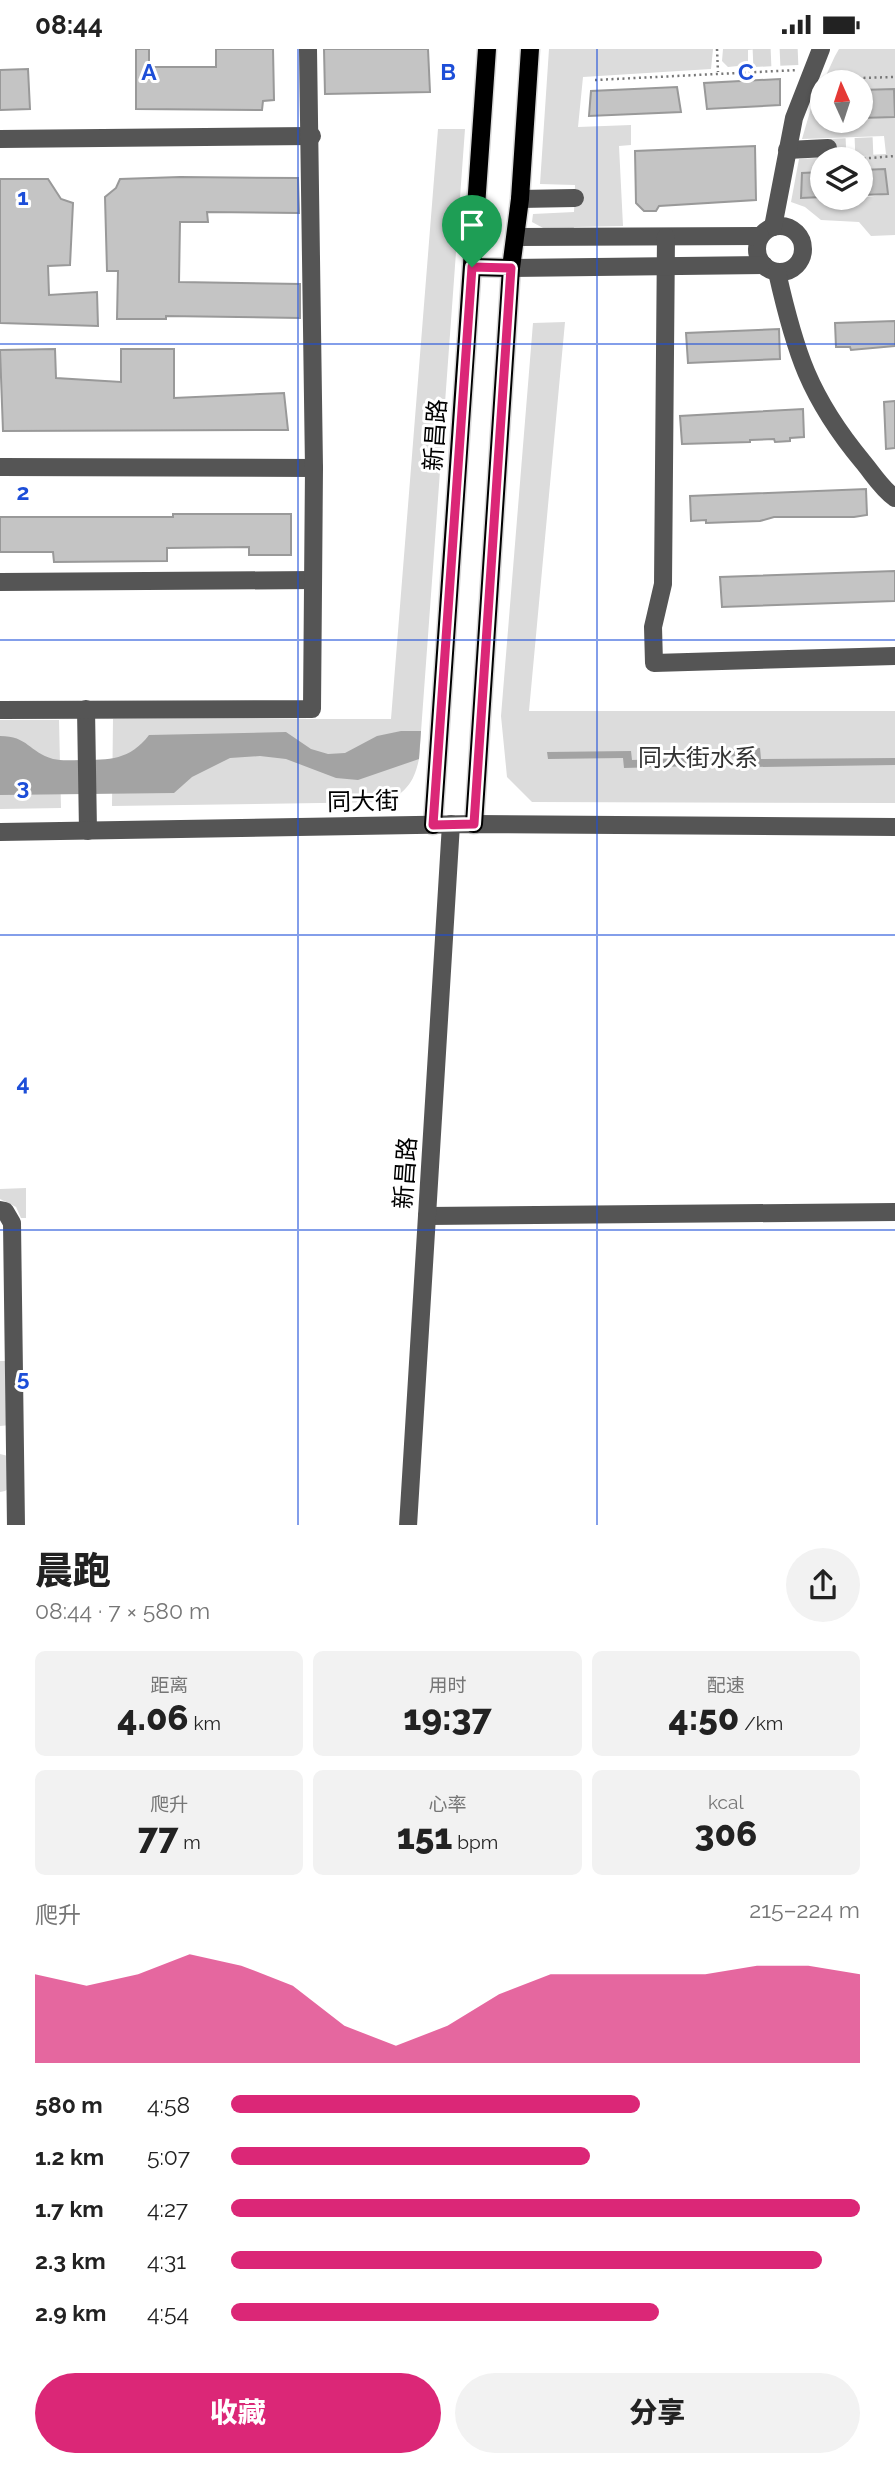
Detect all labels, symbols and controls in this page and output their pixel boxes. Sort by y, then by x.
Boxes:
text: 08:44 [35,10,103,40]
text: A [141,58,157,85]
text: B [440,58,456,85]
text: C [738,58,754,85]
north arrow [810,70,873,133]
map controls [810,70,873,210]
button: layers [810,147,873,210]
text: 1 [17,183,29,210]
pin [442,195,502,267]
icon: arrive [453,206,491,244]
street label: 新昌路 [418,398,452,472]
text: 2 [17,478,29,505]
park label: 同大街水系 [638,743,758,772]
text: 3 [17,773,29,800]
street label: 同大街 [327,786,399,816]
text: 4 [16,1069,30,1096]
street label: 新昌路 [388,1136,422,1210]
text: 5 [17,1364,30,1391]
text: 晨跑 [35,1548,111,1593]
button: share [786,1548,860,1622]
text: 08:44 · 7 × 580 m [35,1597,210,1624]
text: 距离 [150,1674,188,1696]
text: 用时 [428,1674,467,1696]
text: 配速 [707,1674,745,1696]
text: 4.06 [117,1697,189,1738]
text: 19:37 [403,1697,492,1738]
text: 4:50 [668,1697,739,1738]
text: km [189,1712,221,1734]
text: /km [739,1712,783,1734]
text: kcal [708,1791,744,1813]
text: 爬升 [150,1793,188,1815]
text: 心率 [428,1793,467,1815]
text: 306 [694,1813,757,1854]
text: 77 [138,1816,178,1857]
text: 151 [397,1816,453,1857]
text: m [178,1831,201,1853]
text: bpm [453,1831,498,1853]
text: 215–224 m [749,1896,860,1923]
text: 爬升 [35,1901,81,1928]
text: 580 m [35,2091,103,2118]
text: 4:58 [147,2091,190,2118]
text: 1.2 km [35,2143,104,2170]
text: 5:07 [147,2143,190,2170]
text: 1.7 km [35,2195,104,2222]
text: 4:27 [147,2195,188,2222]
text: 2.3 km [35,2247,106,2274]
text: 4:31 [147,2247,186,2274]
text: 2.9 km [35,2299,106,2326]
text: 4:54 [147,2299,189,2326]
button: 收藏 [35,2373,441,2453]
button: 分享 [455,2373,860,2453]

